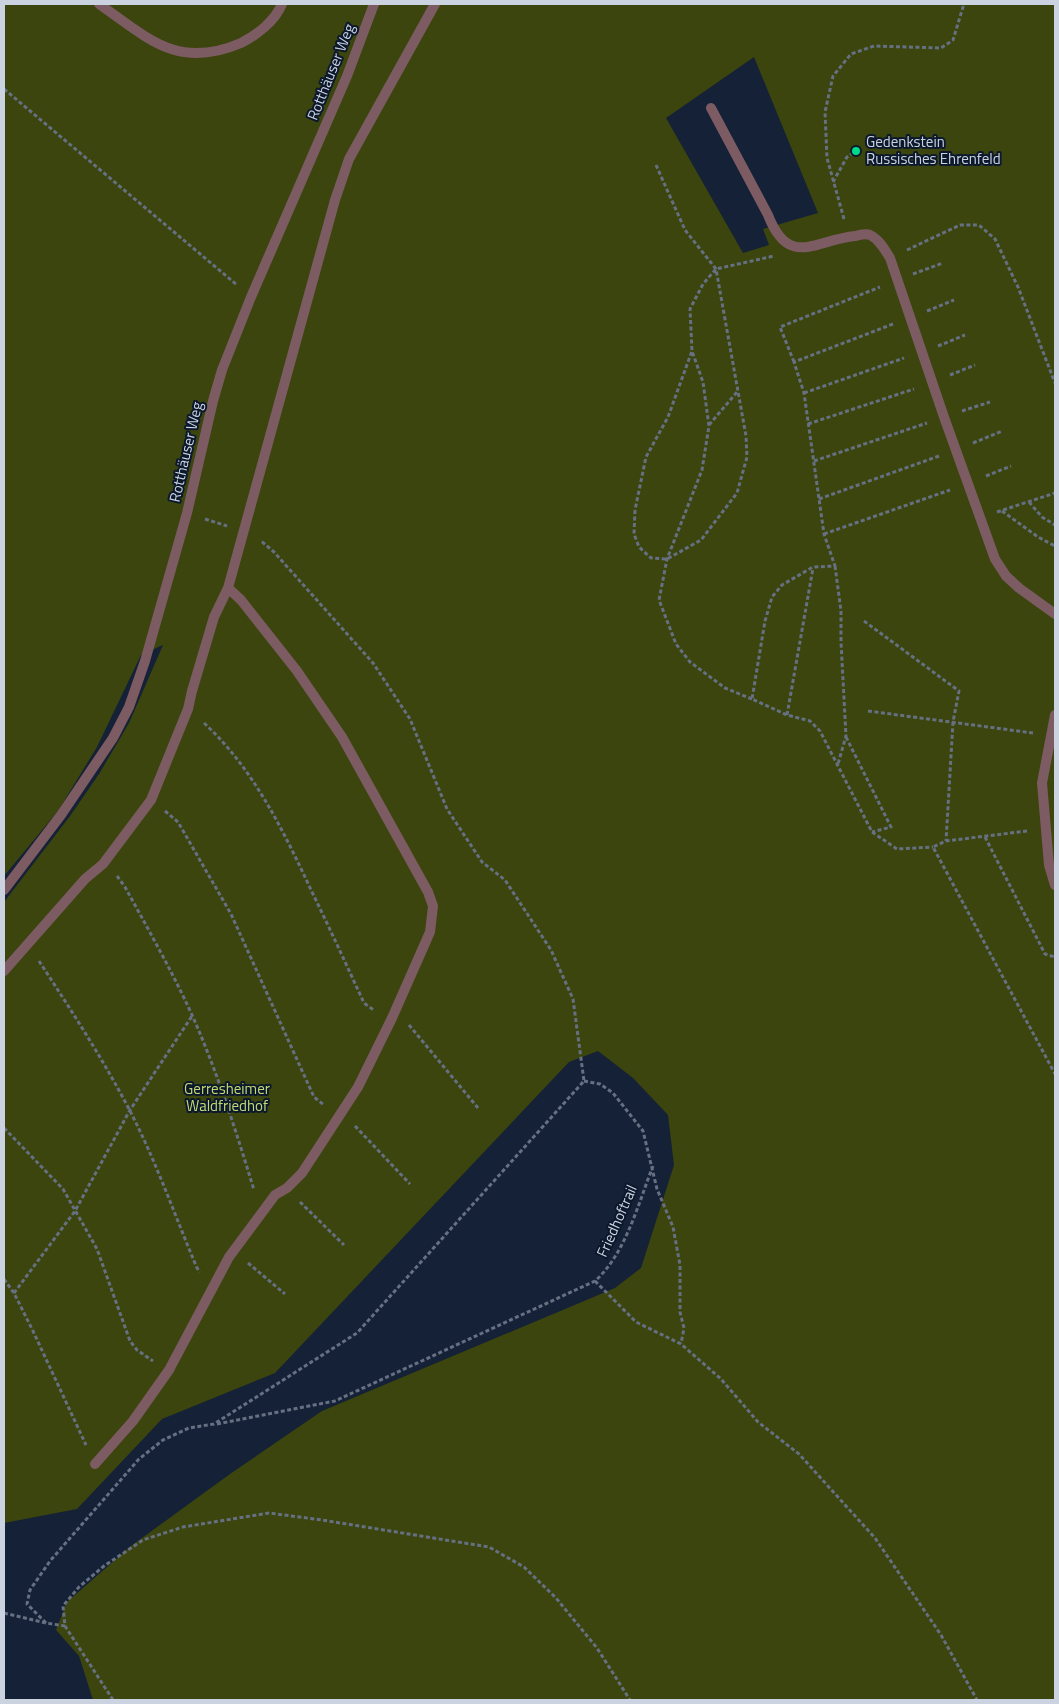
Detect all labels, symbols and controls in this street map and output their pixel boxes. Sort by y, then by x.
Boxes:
street label: Rotthäuser Weg [301,20,360,124]
place label: Gedenkstein Russisches Ehrenfeld [866,130,1001,170]
marker: Gedenkstein Russisches Ehrenfeld [850,145,862,157]
street label: Rotthäuser Weg [163,399,208,504]
park label: Gerresheimer Waldfriedhof [184,1077,270,1117]
street label: Friedhoftrail [590,1181,643,1261]

